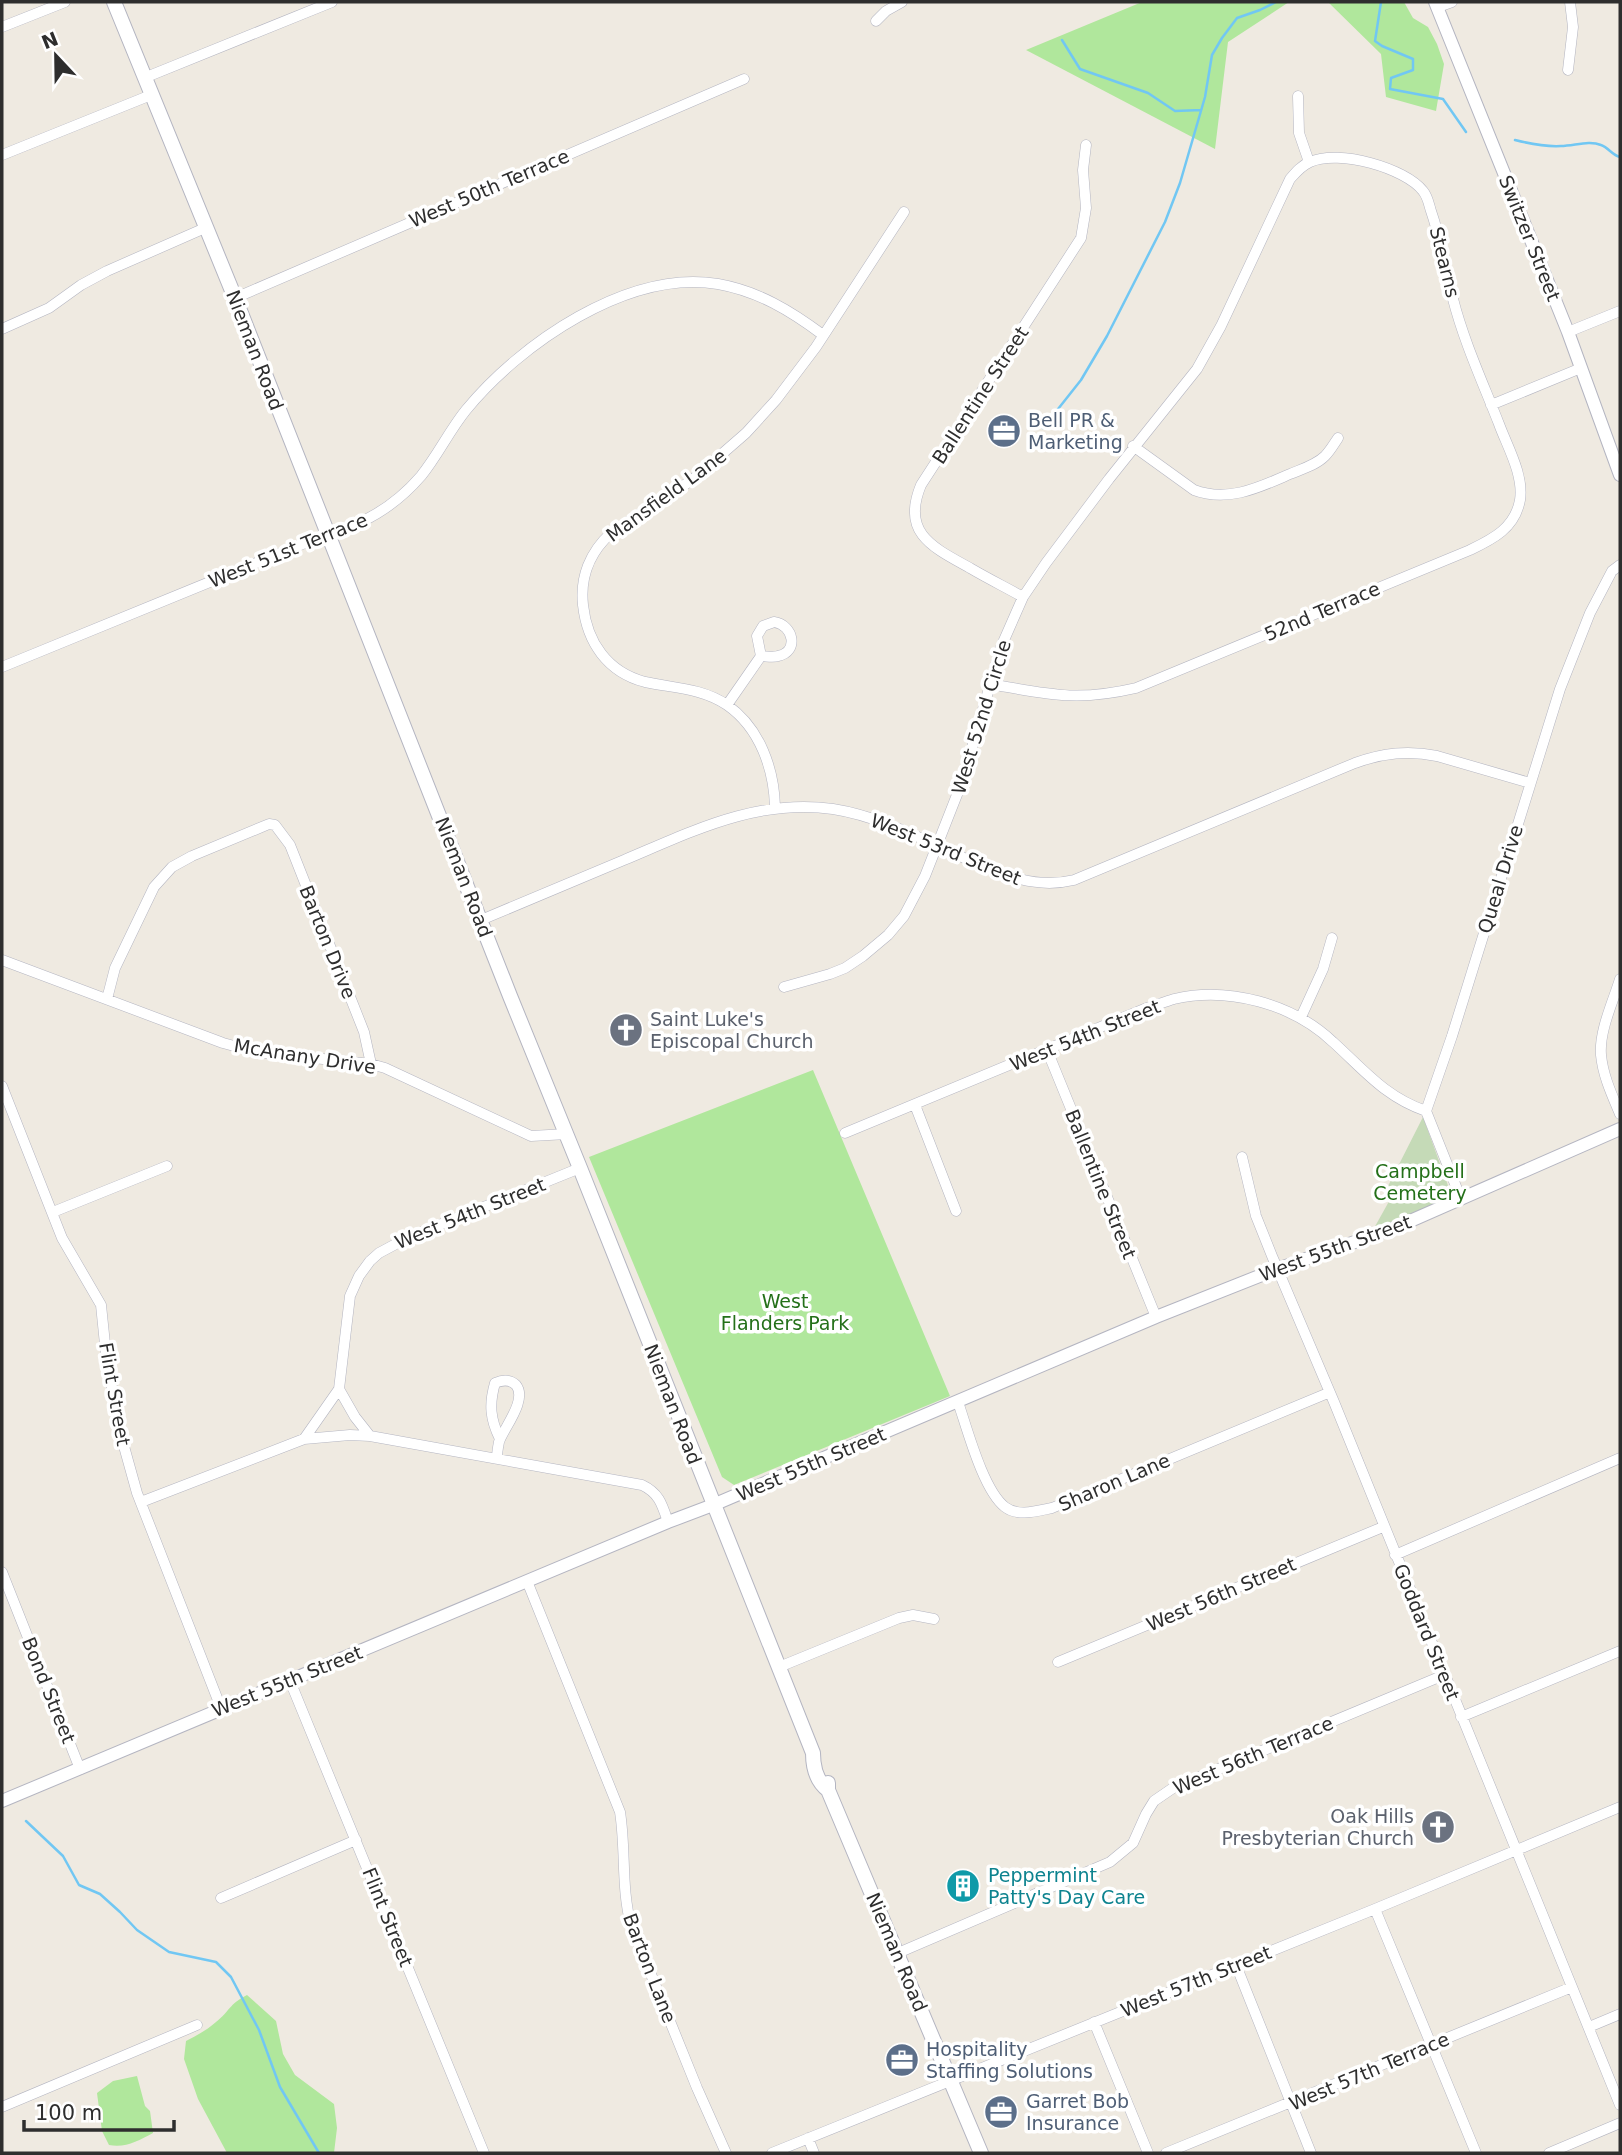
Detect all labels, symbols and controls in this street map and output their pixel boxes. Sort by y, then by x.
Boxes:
north arrow [21,21,91,91]
text: N [38,27,61,53]
street label: West 50th Terrace [406,144,572,232]
street label: Switzer Street [1495,172,1565,304]
street label: Stearns [1426,224,1464,300]
street label: Nieman Road [222,287,288,413]
street label: Ballentine Street [927,322,1033,468]
place label: Bell PR & Marketing [1028,409,1123,453]
office icon: Bell PR & Marketing [985,412,1023,450]
street label: Mansfield Lane [602,444,730,546]
street label: West 51st Terrace [205,508,371,592]
street label: 52nd Terrace [1261,577,1383,645]
street label: West 52nd Circle [947,637,1015,797]
street label: West 53rd Street [868,809,1024,889]
street label: Nieman Road [431,814,497,940]
street label: Queal Drive [1473,822,1527,936]
street label: Barton Drive [295,882,361,1002]
street label: West 54th Street [1007,995,1163,1075]
place label: Saint Luke's Episcopal Church [650,1008,814,1052]
church icon: Saint Luke's Episcopal Church [607,1011,645,1049]
street label: McAnany Drive [232,1034,378,1078]
street label: Ballentine Street [1061,1106,1141,1262]
park label: Campbell Cemetery [1373,1160,1467,1204]
street label: West 54th Street [392,1173,548,1253]
street label: West 55th Street [1256,1210,1414,1286]
park label: West Flanders Park [721,1290,849,1334]
street label: Flint Street [95,1341,135,1447]
street label: Nieman Road [640,1341,706,1467]
street label: West 55th Street [733,1423,889,1505]
street label: Sharon Lane [1055,1449,1173,1515]
street label: West 56th Street [1143,1553,1299,1635]
street label: Goddard Street [1390,1560,1464,1704]
street label: Bond Street [18,1634,80,1746]
street label: West 55th Street [209,1641,365,1721]
street label: West 56th Terrace [1170,1711,1336,1799]
place label: Oak Hills Presbyterian Church [1221,1805,1414,1849]
church icon: Oak Hills Presbyterian Church [1419,1808,1457,1846]
street label: Flint Street [358,1864,418,1970]
place label: Peppermint Patty's Day Care [988,1864,1145,1908]
building icon: Peppermint Patty's Day Care [944,1867,982,1905]
street label: Nieman Road [862,1889,932,2015]
street label: Barton Lane [619,1910,681,2026]
street label: West 57th Street [1118,1941,1274,2021]
street label: West 57th Terrace [1286,2027,1452,2115]
place label: Hospitality Staffing Solutions [926,2038,1093,2082]
office icon: Hospitality Staffing Solutions [883,2041,921,2079]
scale bar [24,2088,175,2132]
place label: Garret Bob Insurance [1026,2090,1129,2134]
office icon: Garret Bob Insurance [982,2093,1020,2131]
text: 100 m [35,2101,102,2125]

